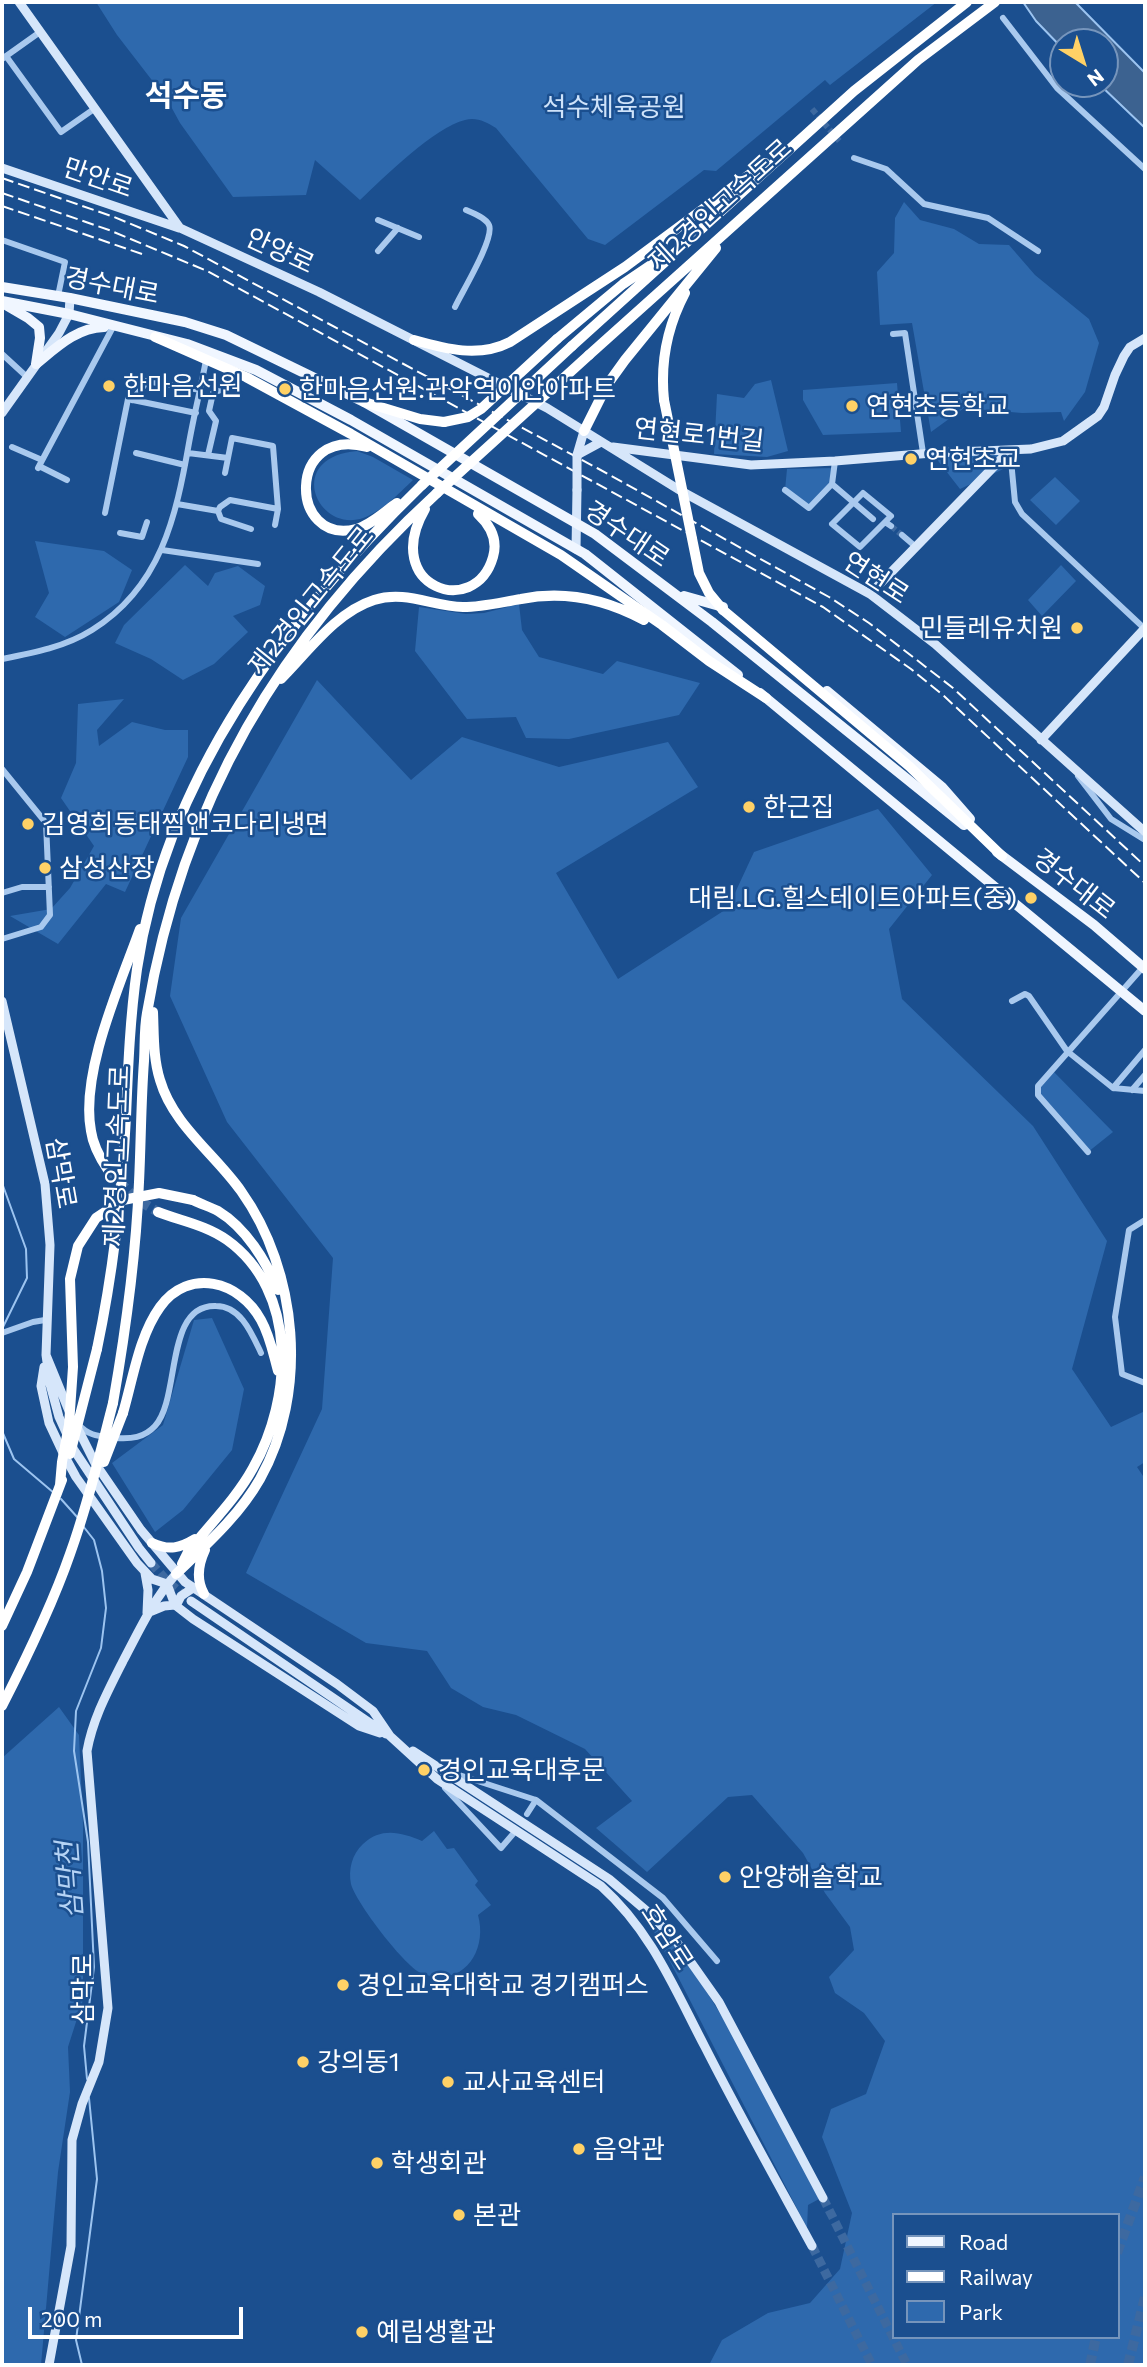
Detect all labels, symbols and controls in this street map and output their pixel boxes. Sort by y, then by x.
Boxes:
north arrow [1049,28,1119,98]
text: N [1083,65,1109,92]
district label: 석수동 [145,78,227,114]
park label: 석수체육공원 [542,91,686,123]
street label: 제2경인고속도로 [642,133,798,277]
street label: 만안로 [59,152,137,204]
street label: 안양로 [241,222,319,280]
street label: 경수대로 [62,262,162,310]
place label: 한마음선원 [123,370,243,402]
place label: 한마음선원.관악역이안아파트 [299,373,616,405]
marker: 한마음선원 [101,378,117,394]
marker: 한마음선원.관악역이안아파트 [277,381,293,397]
place label: 연현초등학교 [866,390,1010,422]
marker: 연현초등학교 [844,398,860,414]
street label: 연현로1번길 [632,413,766,457]
place label: 연현초교 [925,443,1021,475]
marker: 연현초교 [903,451,919,467]
street label: 경수대로 [579,494,675,574]
street label: 제2경인고속도로 [242,521,380,681]
street label: 연현로 [837,545,915,611]
place label: 민들레유치원 [919,612,1063,644]
marker: 민들레유치원 [1069,620,1085,636]
place label: 한근집 [763,791,835,823]
marker: 한근집 [741,799,757,815]
place label: 김영희동태찜앤코다리냉면 [42,808,329,840]
marker: 김영희동태찜앤코다리냉면 [20,816,36,832]
street label: 경수대로 [1027,842,1121,926]
place label: 삼성산장 [59,852,155,884]
marker: 삼성산장 [37,860,53,876]
place label: 대림.LG.힐스테이트아파트(중) [688,882,1017,914]
marker: 대림.LG.힐스테이트아파트(중) [1023,890,1039,906]
street label: 제2경인고속도로 [98,1065,136,1247]
street label: 삼막로 [39,1135,83,1211]
place label: 경인교육대후문 [438,1754,605,1786]
marker: 경인교육대후문 [416,1762,432,1778]
water label: 삼막천 [51,1840,89,1920]
place label: 안양해솔학교 [739,1861,883,1893]
marker: 안양해솔학교 [717,1869,733,1885]
street label: 호암로 [634,1898,700,1976]
street label: 삼막로 [67,1953,99,2025]
place label: 경인교육대학교 경기캠퍼스 [357,1969,649,2001]
marker: 경인교육대학교 경기캠퍼스 [335,1977,351,1993]
place label: 강의동1 [317,2046,400,2078]
marker: 강의동1 [295,2054,311,2070]
place label: 교사교육센터 [462,2066,606,2098]
marker: 교사교육센터 [440,2074,456,2090]
place label: 음악관 [593,2133,665,2165]
marker: 음악관 [571,2141,587,2157]
place label: 학생회관 [391,2147,487,2179]
marker: 학생회관 [369,2155,385,2171]
place label: 본관 [473,2199,521,2231]
marker: 본관 [451,2207,467,2223]
legend [892,2213,1119,2339]
text: Road [959,2229,1008,2254]
text: Railway [959,2264,1033,2289]
scale bar [32,2294,247,2338]
text: Park [959,2299,1003,2324]
text: 200 m [41,2306,102,2331]
place label: 예림생활관 [376,2316,496,2348]
marker: 예림생활관 [354,2324,370,2340]

